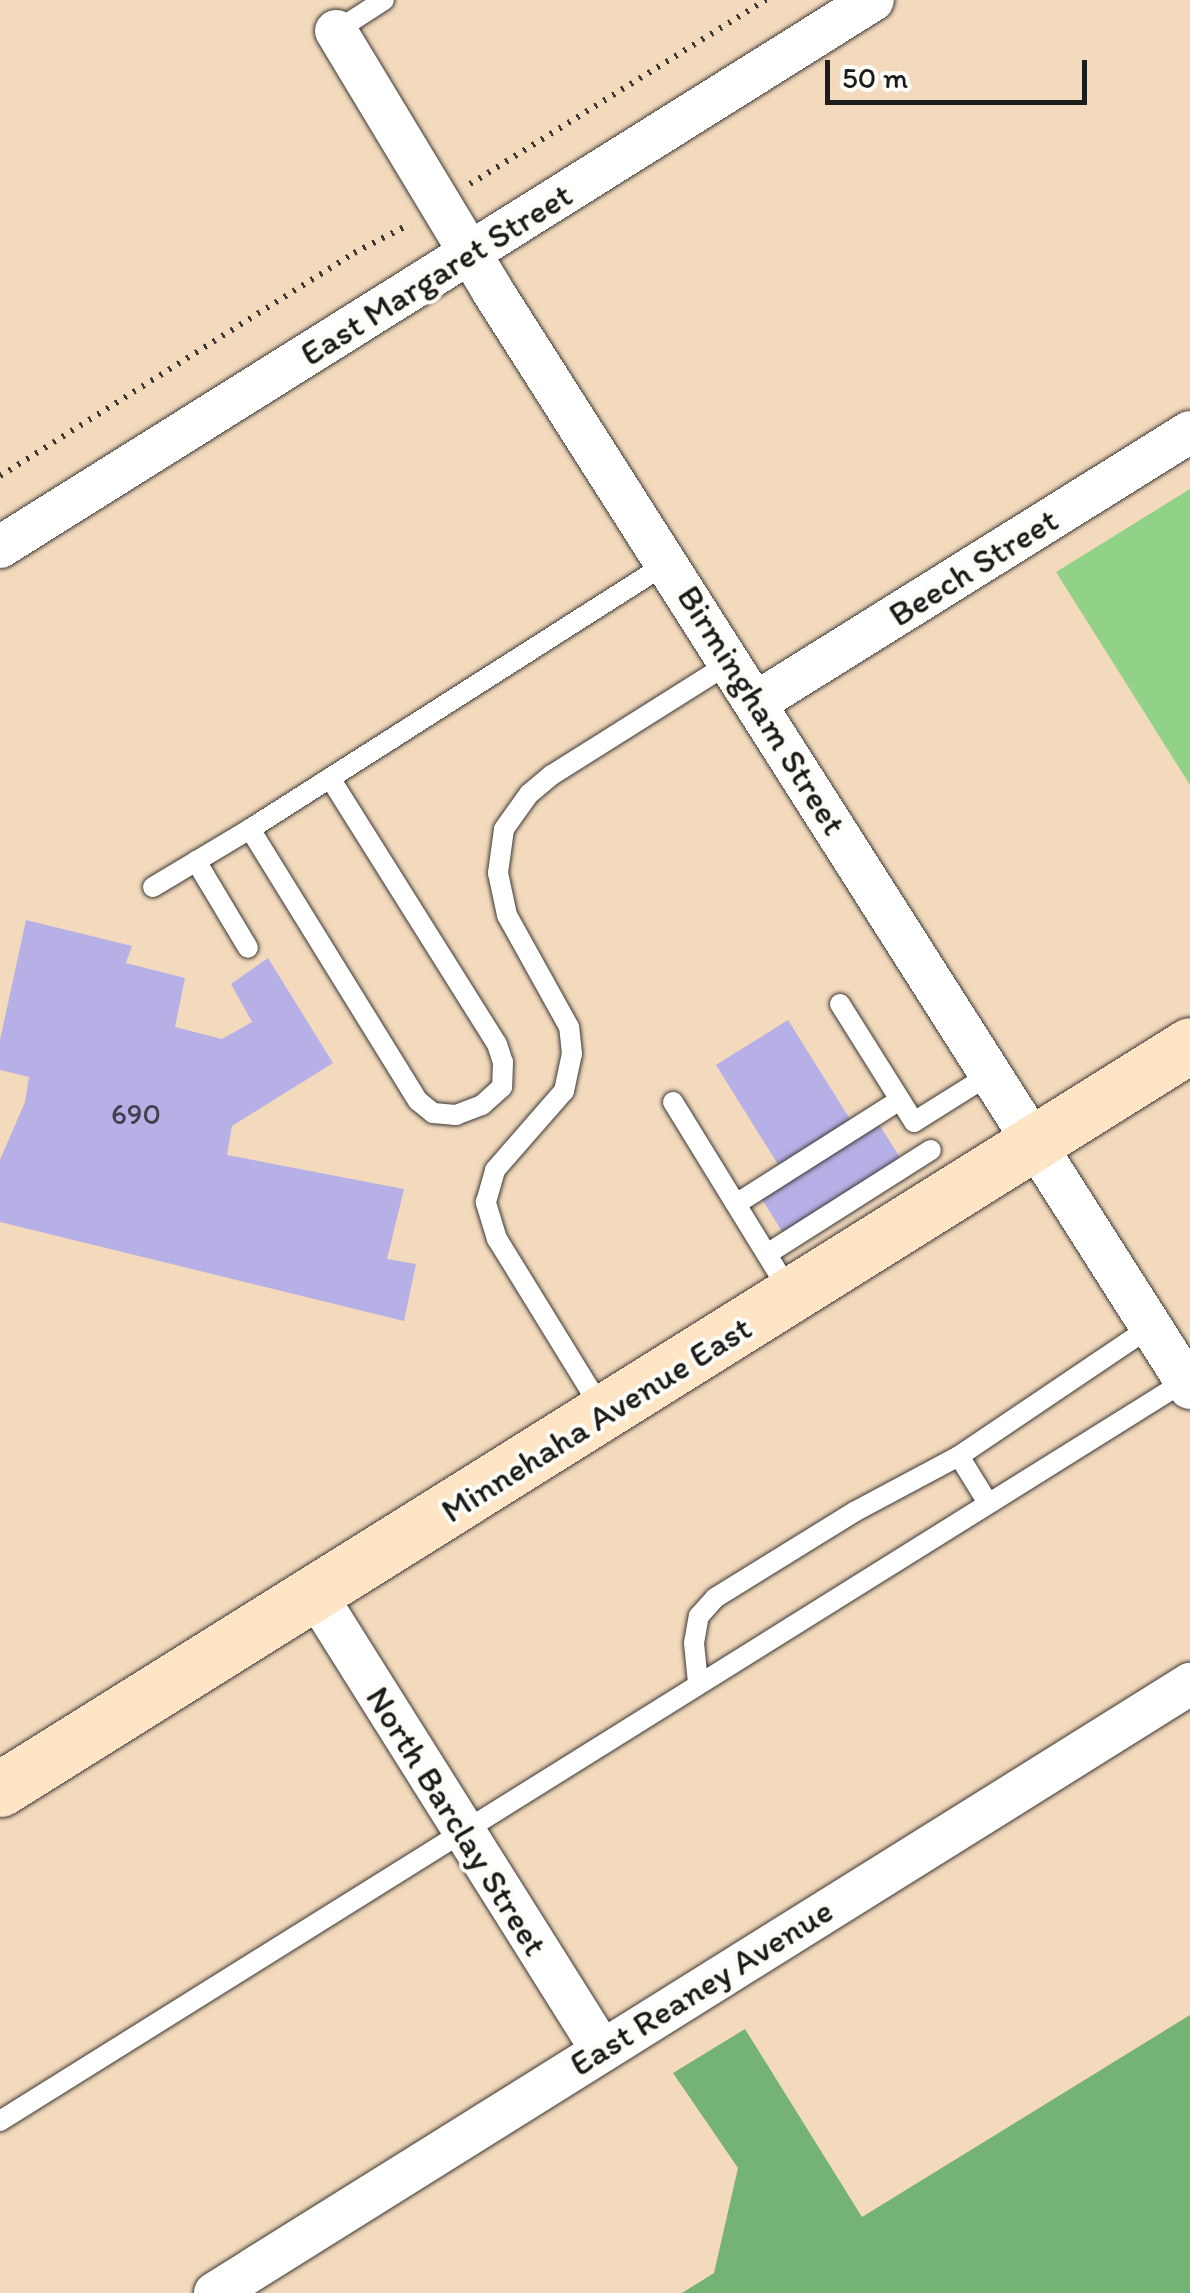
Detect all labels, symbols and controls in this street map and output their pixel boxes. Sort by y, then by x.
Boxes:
scale bar [830,40,1092,102]
text: 50 m [842,59,908,96]
street label: East Margaret Street [292,173,580,375]
street label: Beech Street [881,499,1065,635]
street label: Birmingham Street [668,577,856,843]
house number: 690 [111,1096,161,1132]
street label: Minnehaha Avenue East [434,1307,758,1531]
street label: North Barclay Street [357,1679,557,1963]
street label: East Reaney Avenue [563,1890,839,2084]

